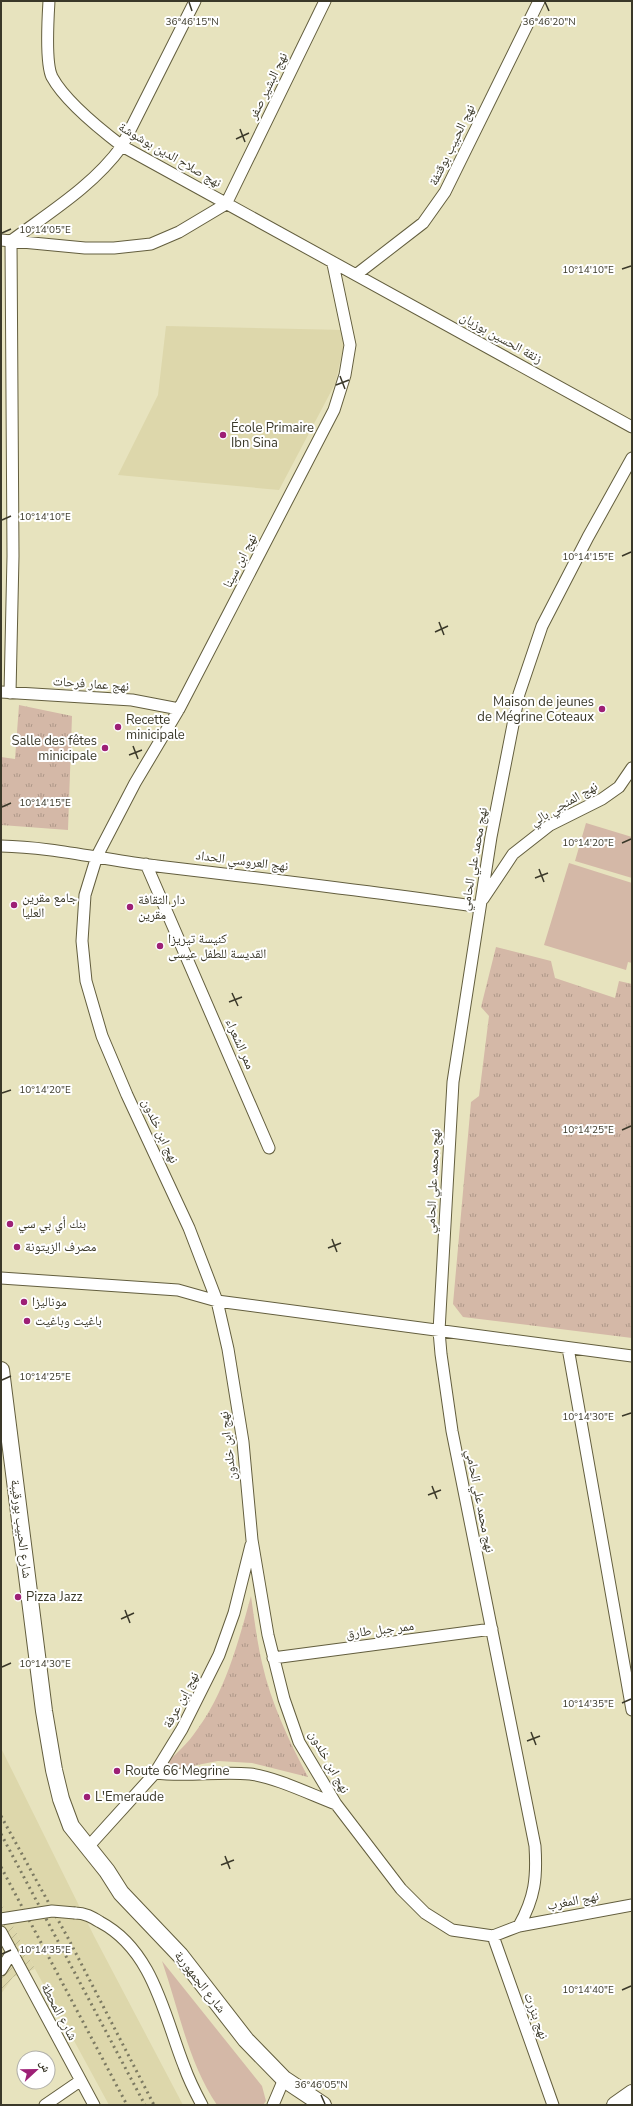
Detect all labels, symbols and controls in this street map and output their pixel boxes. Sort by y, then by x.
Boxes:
text: 36°46'15"N [165,15,219,29]
text: 36°46'20"N [522,15,576,29]
street label: نهج البشير صفر [244,49,292,123]
street label: نهج الحبيب بوقتفة [425,101,479,189]
street label: نهج صلاح الدين بوشوشة [115,118,225,192]
text: 10°14'05"E [19,223,71,237]
text: 10°14'10"E [562,263,614,277]
street label: زنقة الحسين بوزيان [457,308,545,368]
place label: École Primaire Ibn Sina [231,418,314,452]
marker: École Primaire Ibn Sina [218,430,228,440]
text: 10°14'10"E [19,510,71,524]
street label: نهج ابن سينا [219,531,261,591]
text: 10°14'15"E [562,550,614,564]
street label: نهج عمار فرحات [52,672,130,696]
place label: Maison de jeunes de Mégrine Coteaux [477,693,594,726]
marker: Maison de jeunes de Mégrine Coteaux [597,704,607,714]
place label: Recette minicipale [126,711,185,744]
marker: Recette minicipale [113,722,123,732]
place label: Salle des fêtes minicipale [11,732,97,765]
marker: Salle des fêtes minicipale [100,743,110,753]
street label: نهج المنجي بالي [527,777,602,832]
text: 10°14'15"E [19,796,71,810]
street label: نهج محمد علي الحامي [456,806,493,912]
text: 10°14'20"E [562,836,614,850]
street label: نهج العروسي الحداد [195,846,289,877]
place label: جامع مقرين العليا [22,889,77,922]
place label: دار الثقافة مقرين [138,891,185,924]
marker: جامع مقرين العليا [9,900,19,910]
marker: دار الثقافة مقرين [125,902,135,912]
place label: كنيسة تيريزا القديسة للطفل عيسى [168,930,266,963]
marker: كنيسة تيريزا القديسة للطفل عيسى [155,941,165,951]
street label: ممر الشعراء [221,1016,259,1072]
text: 10°14'20"E [19,1083,71,1097]
street label: نهج ابن خلدون [137,1096,183,1166]
text: 10°14'25"E [562,1123,614,1137]
street label: نهج محمد علي الحامي [421,1128,446,1234]
place label: بنك أي بي سي [18,1215,86,1234]
marker: بنك أي بي سي [5,1219,15,1229]
place label: مصرف الزيتونة [25,1238,97,1256]
marker: مصرف الزيتونة [12,1242,22,1252]
place label: موناليزا [32,1293,67,1311]
marker: موناليزا [19,1297,29,1307]
place label: باغيت وباغيت [35,1312,102,1330]
marker: باغيت وباغيت [22,1316,32,1326]
text: 10°14'25"E [19,1370,71,1384]
street label: نهج ابن خلدون [215,1410,241,1482]
text: 10°14'30"E [562,1410,614,1424]
street label: نهج محمد علي الحامي [460,1448,499,1554]
street label: شارع الحبيب بورقيبة [6,1479,36,1579]
place label: Pizza Jazz [26,1588,83,1606]
marker: Pizza Jazz [13,1592,23,1602]
street label: ممر جبل طارق [345,1617,415,1643]
text: 10°14'30"E [19,1657,71,1671]
street label: نهج إبن عرفة [159,1669,203,1731]
text: 10°14'35"E [562,1697,614,1711]
street label: نهج ابن خلدون [304,1727,354,1797]
place label: Route 66 Megrine [125,1762,229,1780]
marker: Route 66 Megrine [112,1766,122,1776]
place label: L'Emeraude [95,1788,164,1806]
marker: L'Emeraude [82,1792,92,1802]
street label: نهج المغرب [546,1887,600,1915]
text: 10°14'35"E [19,1943,71,1957]
street label: شارع الجمهورية [170,1947,230,2017]
street label: شارع المحطة [37,1980,81,2044]
text: 10°14'40"E [562,1983,614,1997]
street label: نهج بنزرت [519,1990,553,2042]
north arrow [16,2050,56,2090]
text: ش [36,2058,54,2075]
text: 36°46'05"N [294,2078,348,2092]

